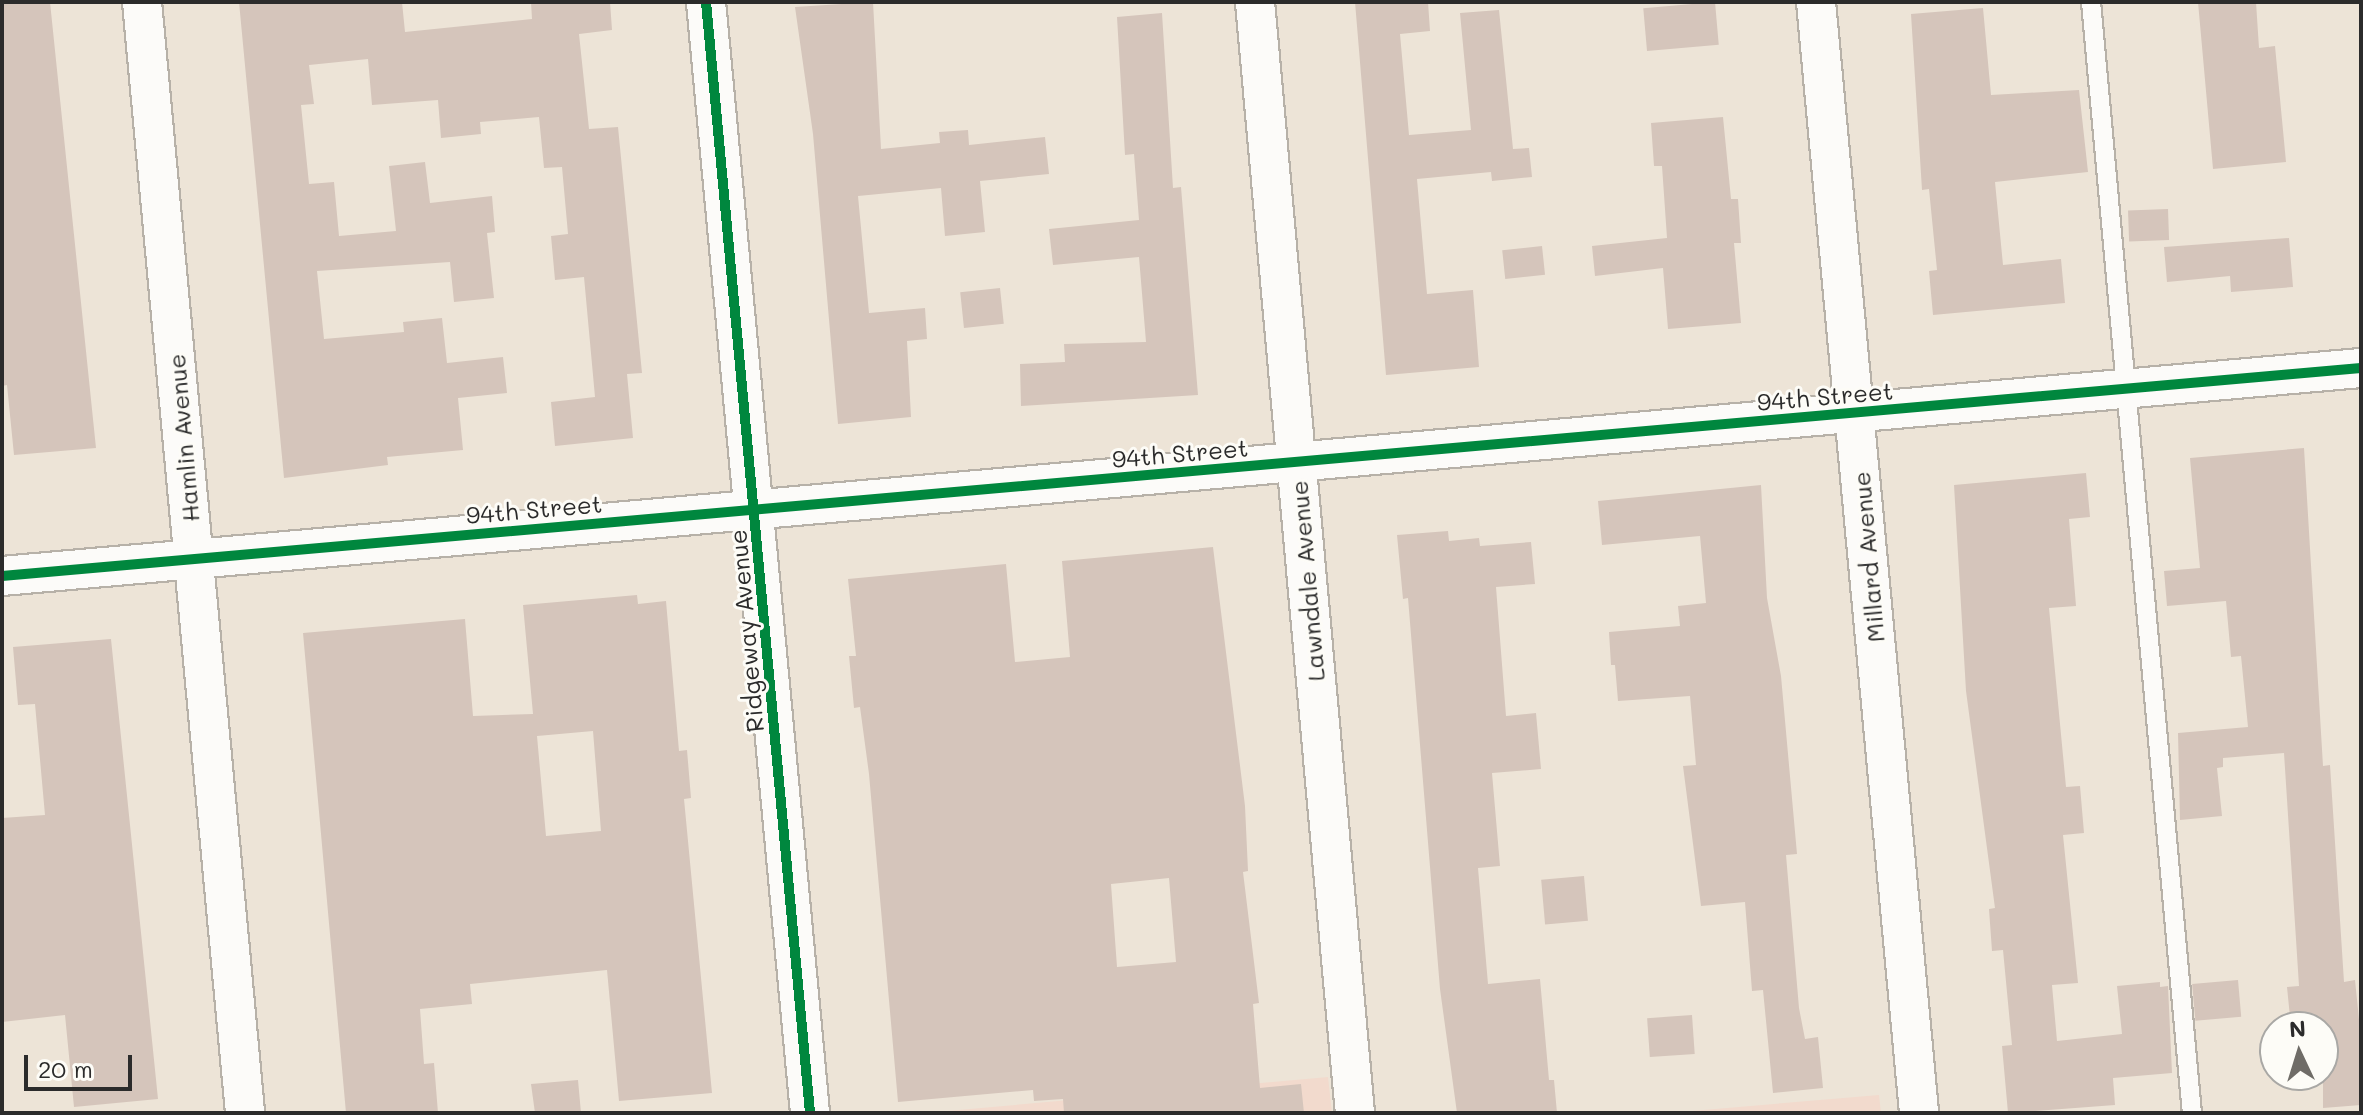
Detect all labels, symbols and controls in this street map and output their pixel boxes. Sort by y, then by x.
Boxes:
street label: Hamlin Avenue [161,353,205,523]
street label: 94th Street [1756,376,1894,416]
street label: 94th Street [1111,433,1249,473]
street label: Millard Avenue [1846,470,1890,644]
street label: Lawndale Avenue [1284,479,1330,683]
street label: 94th Street [465,489,603,529]
street label: Ridgeway Avenue [723,528,769,734]
north arrow [2259,1011,2339,1091]
text: N [2288,1014,2307,1044]
scale bar [28,1039,136,1089]
text: 20 m [38,1053,93,1084]

